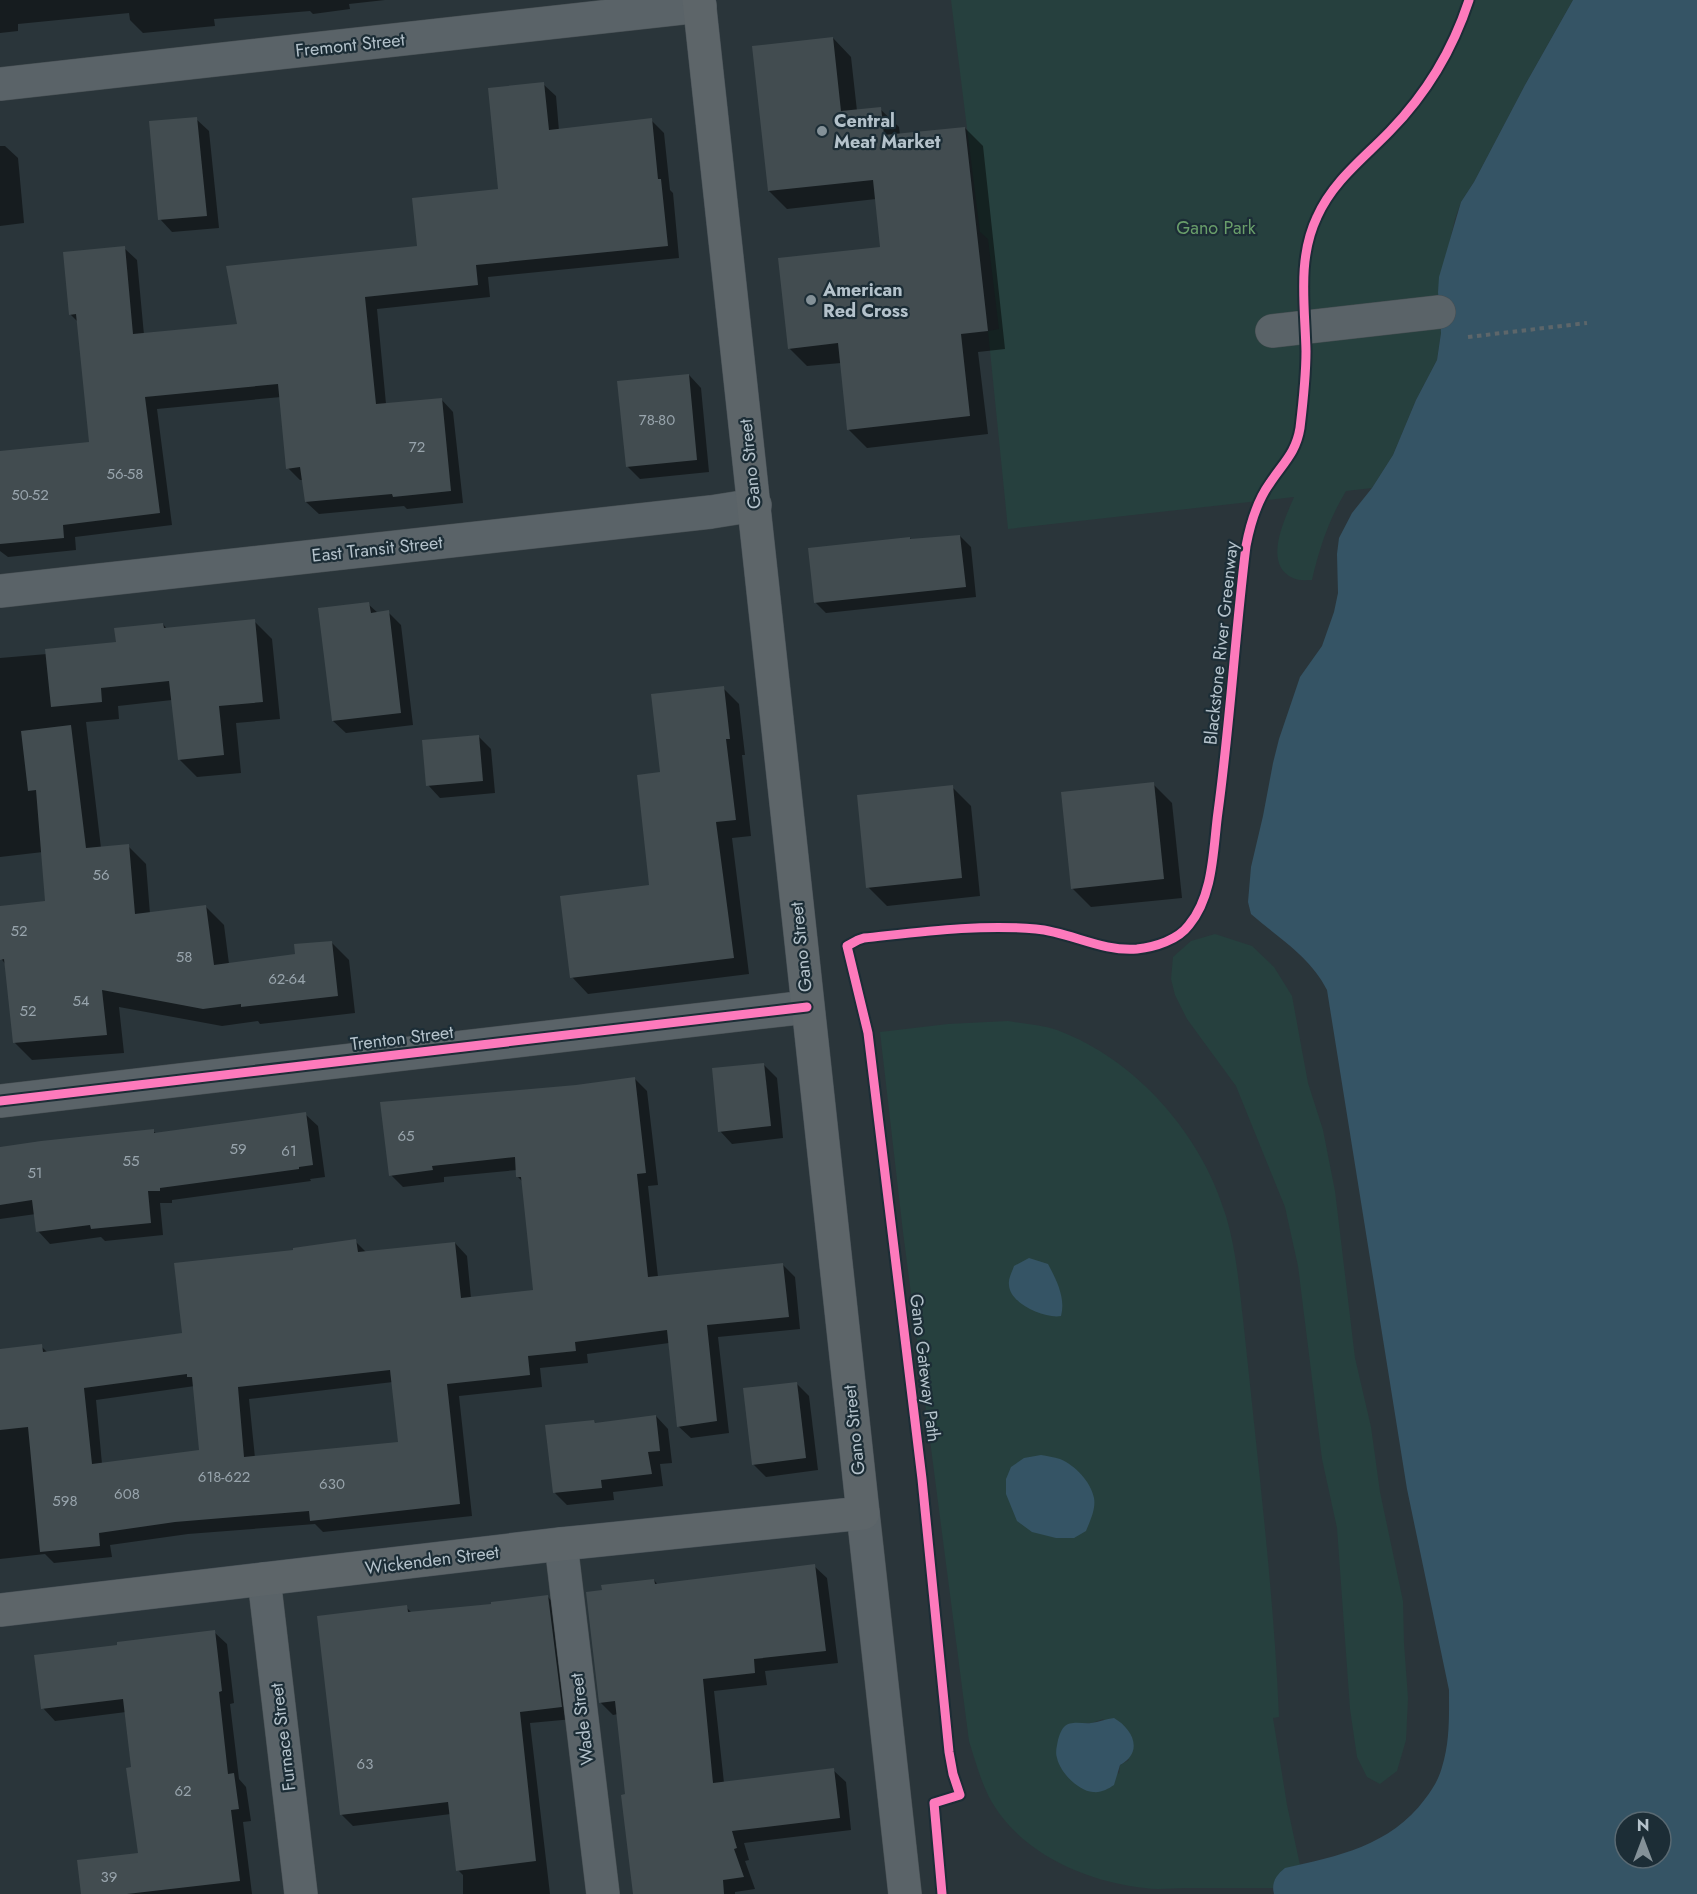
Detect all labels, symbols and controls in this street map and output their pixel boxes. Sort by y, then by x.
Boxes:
street label: Fremont Street [294,26,407,64]
place label: Central Meat Market [834,108,941,155]
marker: Central Meat Market [815,124,829,138]
park label: Gano Park [1176,215,1256,241]
place label: American Red Cross [822,277,908,324]
marker: American Red Cross [804,293,818,307]
house number: 78-80 [639,409,675,431]
street label: Gano Street [732,417,768,510]
house number: 72 [409,436,425,458]
house number: 56-58 [107,463,143,485]
house number: 50-52 [11,484,49,506]
street label: East Transit Street [310,529,444,569]
street label: Blackstone River Greenway [1197,540,1245,746]
house number: 56 [92,864,110,886]
street label: Gano Street [783,900,819,993]
house number: 52 [11,920,28,942]
house number: 58 [176,946,192,968]
house number: 62-64 [268,968,306,990]
house number: 54 [72,990,90,1012]
house number: 52 [20,1000,37,1022]
street label: Trenton Street [349,1019,456,1057]
house number: 65 [397,1125,415,1147]
house number: 59 [229,1138,247,1160]
house number: 61 [281,1140,297,1162]
house number: 55 [123,1150,139,1172]
house number: 51 [27,1162,43,1184]
street label: Gano Gateway Path [903,1292,947,1444]
street label: Gano Street [836,1383,872,1476]
house number: 618-622 [198,1466,250,1488]
house number: 630 [319,1473,345,1495]
house number: 608 [114,1483,140,1505]
house number: 598 [52,1490,78,1512]
street label: Wickenden Street [364,1539,501,1581]
street label: Wade Street [563,1671,601,1767]
street label: Furnace Street [263,1681,303,1792]
house number: 63 [357,1753,373,1775]
house number: 62 [174,1780,192,1802]
north arrow [1613,1810,1673,1870]
text: N [1637,1814,1649,1837]
house number: 39 [101,1866,117,1888]

